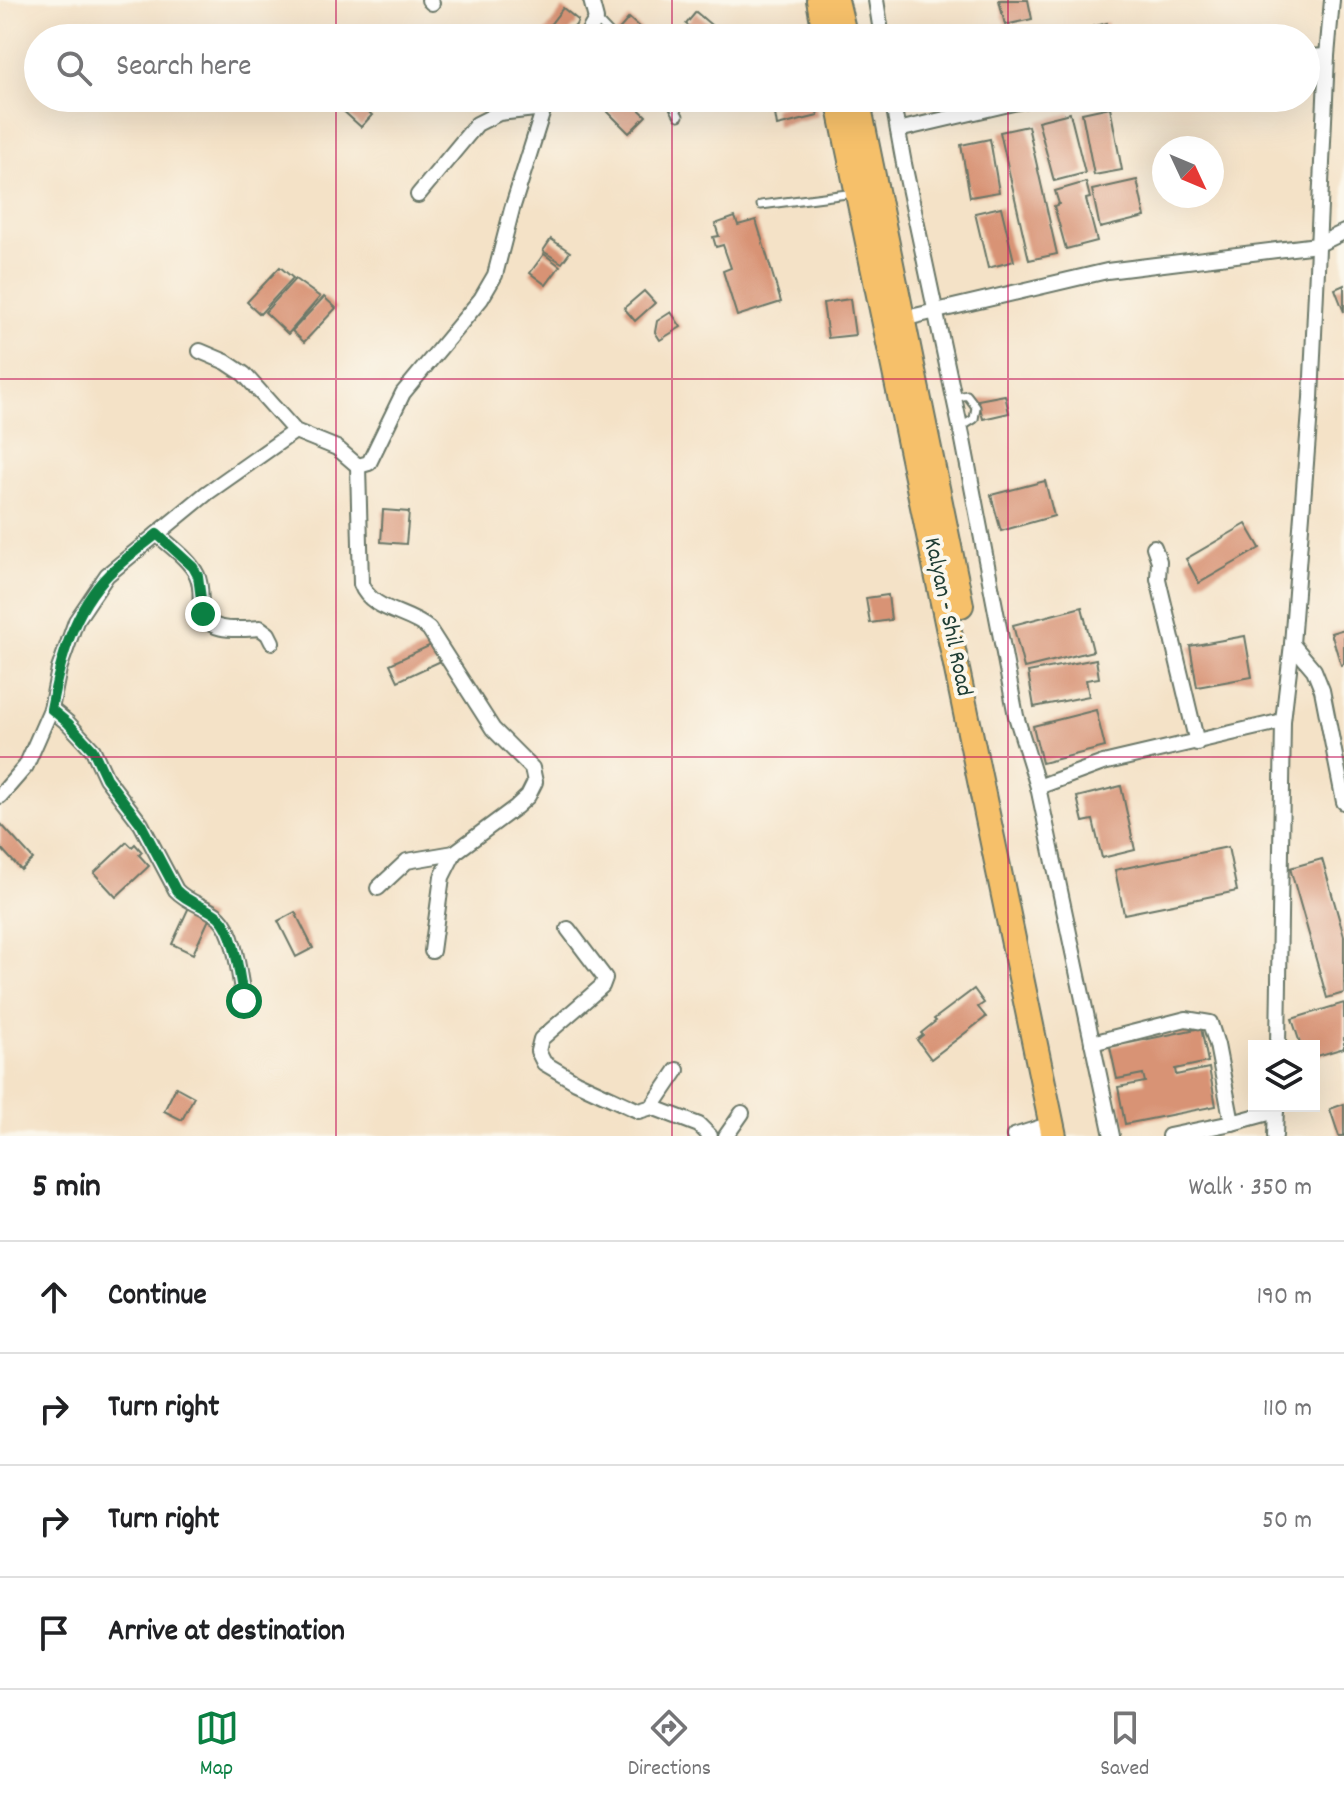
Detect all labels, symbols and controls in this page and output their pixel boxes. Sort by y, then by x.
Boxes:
search box [24,24,1320,112]
icon: search [52,46,96,90]
text: Search here [116,47,252,90]
north arrow [1152,136,1224,208]
street label: Kalyan - Shil Road [914,535,980,699]
route end [185,596,221,632]
route start [226,983,262,1019]
map controls [1248,1040,1320,1112]
button: layers [1248,1040,1320,1112]
text: 5 min [32,1164,101,1213]
text: Walk · 350 m [1189,1170,1312,1207]
icon: ahead [32,1275,76,1319]
text: Continue [108,1276,207,1319]
text: 190 m [1256,1279,1312,1316]
icon: right [32,1387,76,1431]
text: Turn right [108,1388,219,1431]
text: 110 m [1263,1391,1312,1428]
icon: right [32,1499,76,1543]
text: Turn right [108,1500,219,1543]
text: 50 m [1262,1503,1312,1540]
icon: arrive [32,1611,76,1655]
text: Arrive at destination [108,1612,345,1655]
tab: Map [195,1706,239,1785]
tab: Directions [628,1706,711,1785]
tab: Saved [1100,1706,1149,1785]

